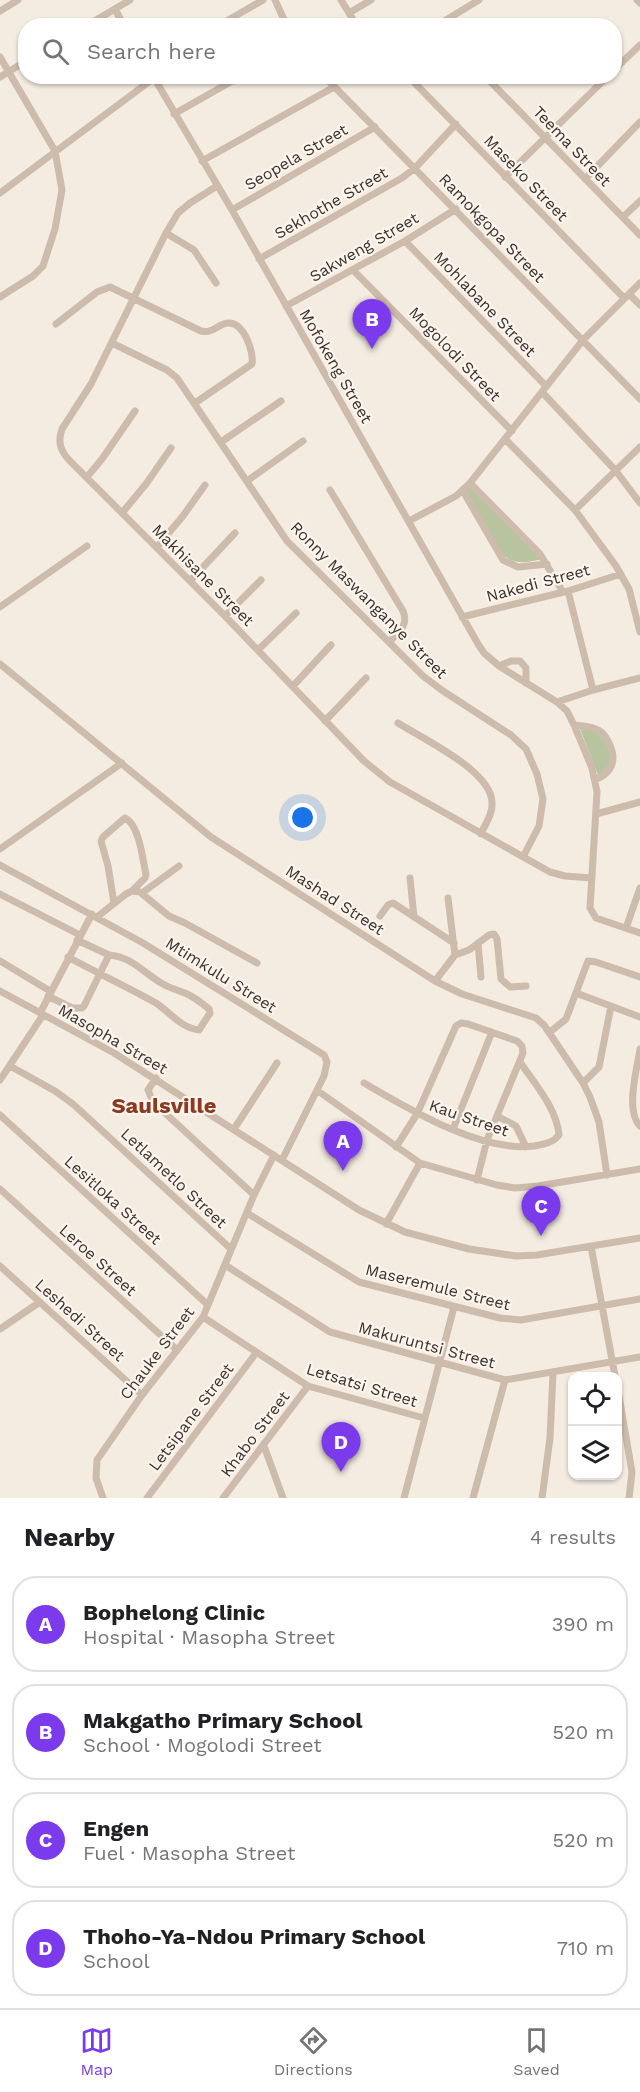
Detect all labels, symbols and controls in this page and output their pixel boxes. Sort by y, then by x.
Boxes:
search box [18,18,622,84]
icon: search [39,35,72,68]
text: Search here [87,39,216,64]
street label: Teema Street [529,102,615,190]
street label: Seopela Street [241,120,351,194]
street label: Maseko Street [480,131,572,225]
street label: Sekhothe Street [271,163,391,243]
street label: Ramokgopa Street [435,170,549,287]
street label: Sakweng Street [306,208,422,286]
street label: Mohlabane Street [430,247,540,361]
pin: B [352,300,392,349]
street label: Mogolodi Street [405,303,505,405]
street label: Mofokeng Street [296,306,377,427]
street label: Ronny Maswanganye Street [287,518,452,683]
street label: Makhisane Street [148,520,258,630]
street label: Nakedi Street [484,560,592,606]
your location [288,803,317,832]
street label: Mashad Street [282,861,388,939]
street label: Mtimkulu Street [162,933,280,1017]
street label: Masopha Street [55,1000,171,1078]
district label: Saulsville [111,1093,217,1118]
street label: Kau Street [427,1096,512,1141]
pin: A [324,1122,362,1171]
street label: Letlametlo Street [117,1124,231,1232]
street label: Lesitloka Street [61,1152,166,1249]
pin: C [522,1186,560,1236]
street label: Leroe Street [55,1220,141,1300]
street label: Maseremule Street [364,1260,513,1314]
street label: Leshedi Street [31,1275,129,1365]
street label: Chauke Street [116,1303,198,1403]
street label: Makuruntsi Street [357,1318,498,1372]
street label: Letsipane Street [144,1359,238,1474]
street label: Letsatsi Street [304,1359,420,1411]
map controls [568,1372,622,1480]
button: locate [568,1372,622,1426]
street label: Khabo Street [217,1387,294,1481]
pin: D [322,1422,360,1472]
button: layers [568,1426,622,1480]
text: Nearby [24,1522,115,1552]
text: 4 results [530,1525,616,1549]
text: Bophelong Clinic [83,1600,265,1625]
text: A [39,1612,52,1636]
text: 390 m [552,1612,614,1636]
text: Hospital · Masopha Street [83,1625,335,1649]
text: Makgatho Primary School [83,1708,363,1733]
text: B [39,1720,52,1744]
text: 520 m [552,1720,614,1744]
text: School · Mogolodi Street [83,1733,322,1757]
text: Engen [83,1816,149,1841]
text: C [39,1828,52,1852]
text: 520 m [552,1828,614,1852]
text: Fuel · Masopha Street [83,1841,295,1865]
text: Thoho-Ya-Ndou Primary School [83,1924,425,1949]
text: D [38,1936,53,1960]
text: 710 m [557,1936,614,1960]
text: School [83,1949,150,1973]
tab: Map [80,2024,113,2079]
tab: Directions [274,2024,353,2079]
tab: Saved [513,2024,560,2079]

